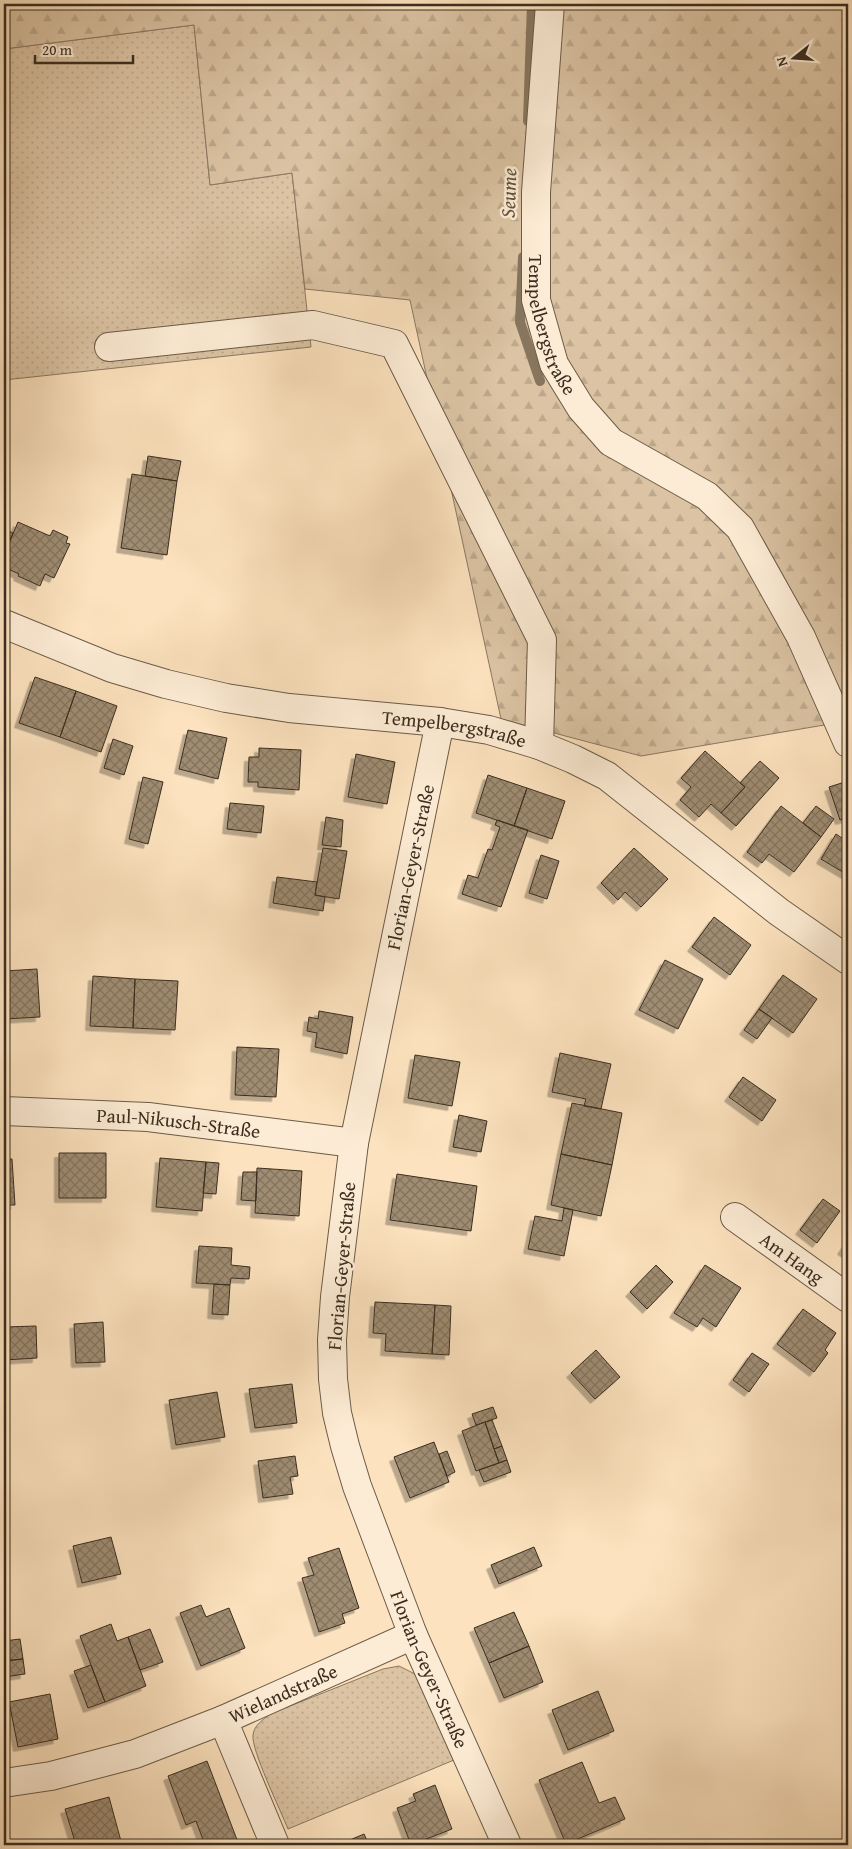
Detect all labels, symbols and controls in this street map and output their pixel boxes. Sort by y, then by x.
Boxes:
scale bar [35,32,132,64]
north arrow [770,32,820,82]
text: 20 m [42,39,73,60]
text: N [770,54,792,69]
water label: Seume [493,167,523,219]
street label: Tempelbergstraße [522,254,584,400]
street label: Tempelbergstraße [381,703,530,754]
street label: Florian-Geyer-Straße [379,781,441,952]
street label: Paul-Nikusch-Straße [96,1101,262,1145]
street label: Florian-Geyer-Straße [320,1181,362,1351]
street label: Am Hang [754,1225,830,1291]
street label: Florian-Geyer-Straße [384,1586,476,1752]
street label: Wielandstraße [224,1657,342,1730]

